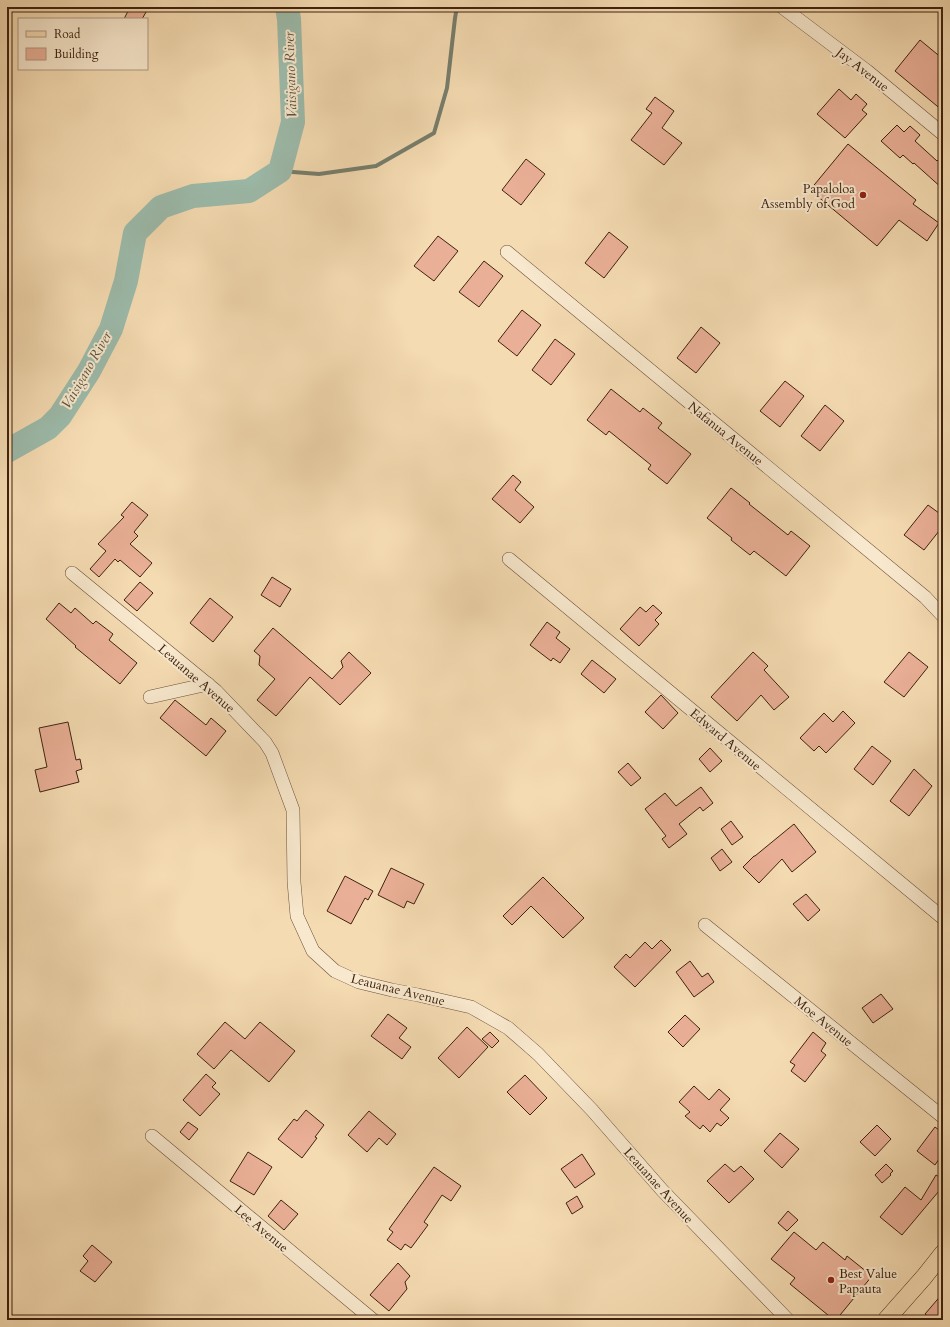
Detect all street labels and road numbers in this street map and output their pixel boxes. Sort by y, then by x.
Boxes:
street label: Jay Avenue [831,42,893,96]
street label: Nafanua Avenue [684,398,767,470]
street label: Leauanae Avenue [154,640,239,717]
street label: Edward Avenue [686,704,765,775]
street label: Leauanae Avenue [349,970,447,1010]
street label: Moe Avenue [790,992,857,1051]
street label: Leauanae Avenue [619,1144,697,1228]
street label: Lee Avenue [231,1201,292,1257]

